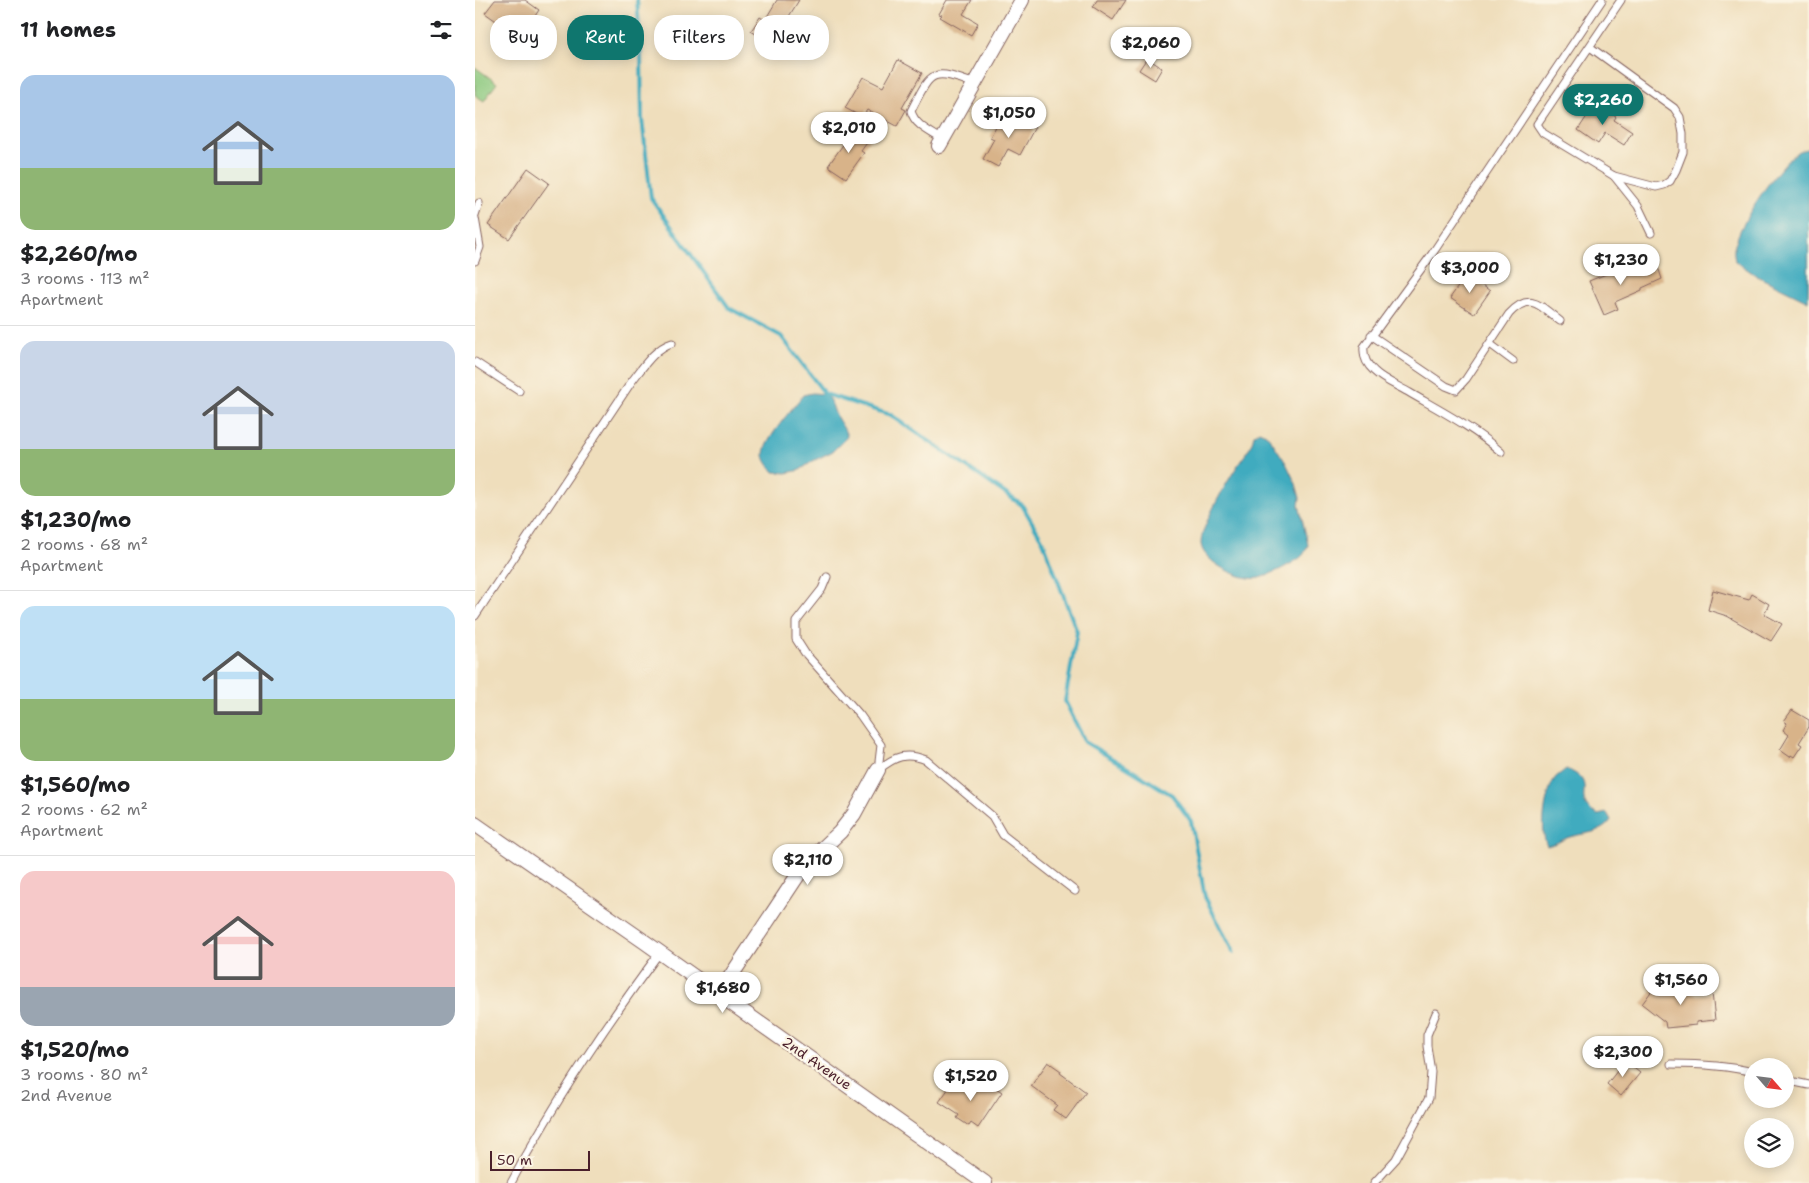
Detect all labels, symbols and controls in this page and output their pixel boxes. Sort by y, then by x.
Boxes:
chip: Buy [490,15,557,60]
chip: Rent [567,15,644,60]
chip: Filters [654,15,744,60]
chip: New [754,15,829,60]
text: 11 homes [20,16,116,44]
icon: filters [427,16,455,44]
pin: $2,060 [1110,27,1192,69]
text: $2,060 [1121,32,1181,53]
pin: $2,260 [1562,84,1644,126]
text: $2,260 [1573,89,1633,110]
pin: $1,050 [968,96,1050,139]
text: $1,050 [982,102,1036,123]
icon: home [193,108,283,198]
pin: $2,010 [808,112,890,154]
text: $2,010 [822,117,876,138]
text: $2,260/mo [20,240,138,268]
pin: $1,230 [1580,244,1662,286]
text: $1,230 [1594,249,1648,270]
pin: $3,000 [1429,252,1511,294]
text: $3,000 [1440,257,1500,278]
text: 3 rooms · 113 m² [20,268,150,289]
text: Apartment [20,289,103,310]
icon: home [193,373,283,463]
text: $1,230/mo [20,506,131,534]
text: 2 rooms · 68 m² [20,534,148,555]
text: Apartment [20,555,103,576]
icon: home [193,638,283,728]
text: $1,560/mo [20,771,130,799]
text: 2 rooms · 62 m² [20,799,148,820]
text: Apartment [20,820,103,841]
pin: $2,110 [767,844,849,886]
text: $2,110 [783,849,833,870]
icon: home [193,903,283,993]
pin: $1,560 [1640,964,1722,1006]
text: $1,560 [1654,969,1708,990]
pin: $1,680 [682,972,764,1014]
text: $1,680 [696,977,750,998]
street label: 2nd Avenue [779,1032,855,1094]
text: $1,520/mo [20,1036,129,1064]
pin: $2,300 [1582,1036,1664,1078]
text: $2,300 [1593,1041,1653,1062]
north arrow [1744,1058,1794,1108]
map controls [1744,1058,1794,1168]
pin: $1,520 [930,1060,1012,1102]
text: 3 rooms · 80 m² [20,1064,148,1085]
text: $1,520 [945,1065,997,1086]
text: 2nd Avenue [20,1085,112,1106]
button: layers [1744,1118,1794,1168]
scale bar [490,1148,590,1171]
text: 50 m [497,1151,532,1169]

